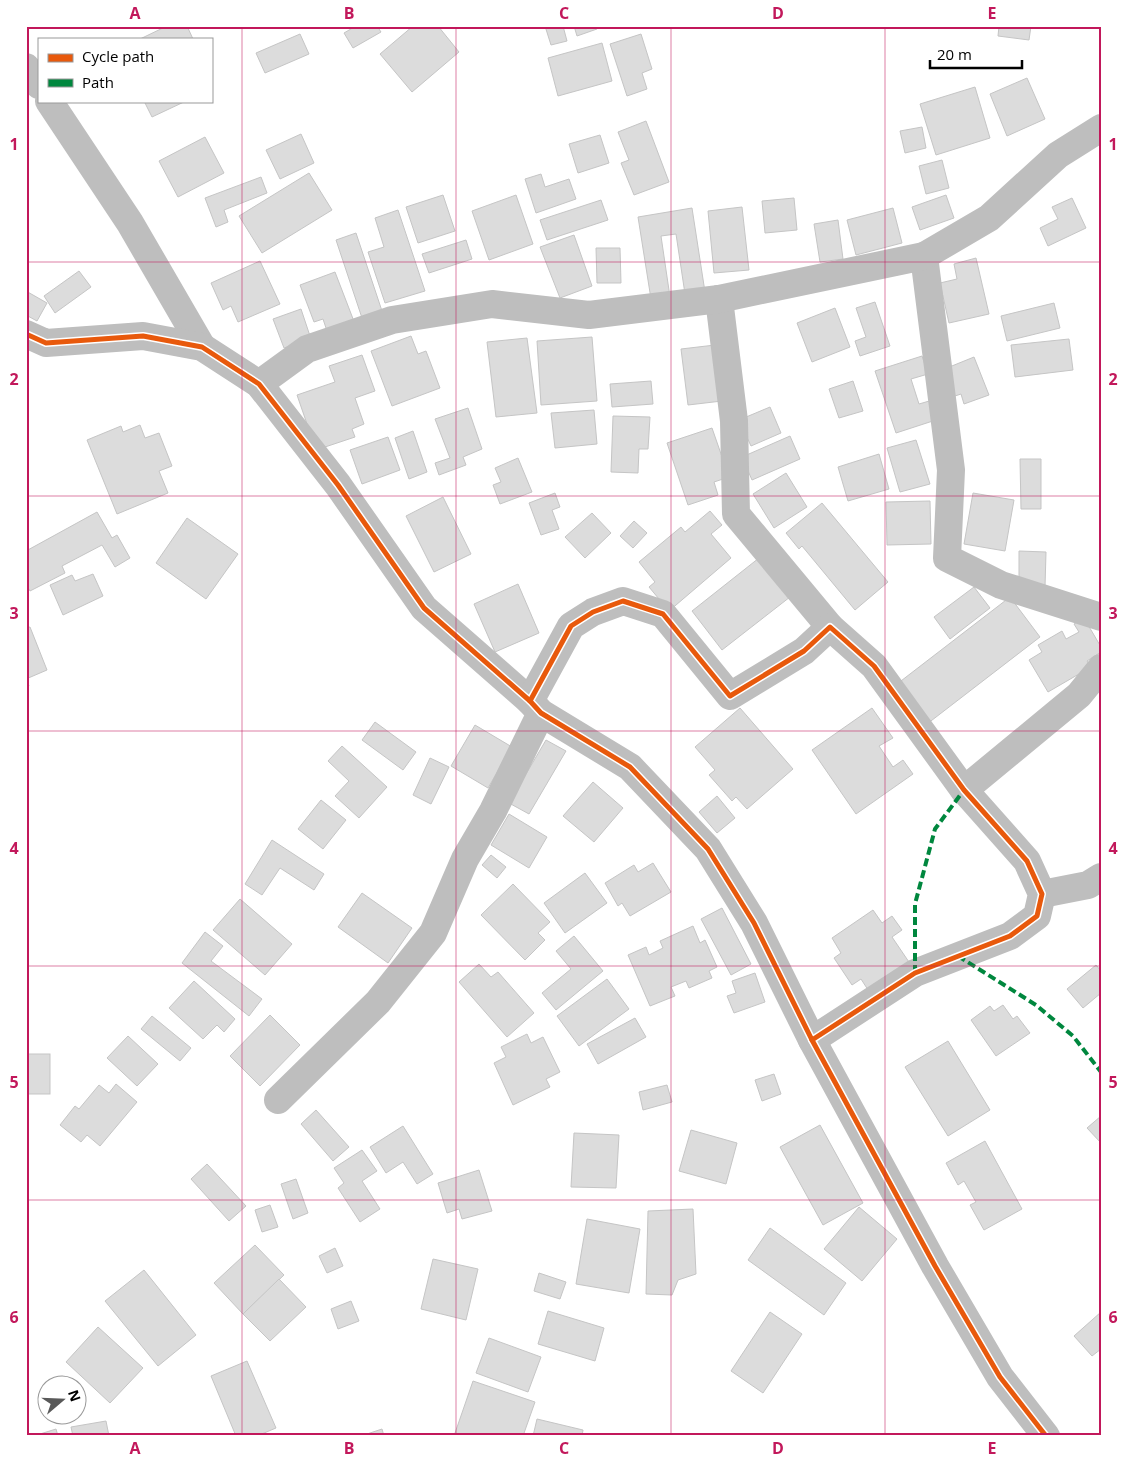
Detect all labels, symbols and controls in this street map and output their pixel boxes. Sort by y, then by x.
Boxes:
text: A [129,2,141,24]
text: B [344,2,354,24]
text: C [559,2,569,24]
text: D [772,2,784,24]
text: E [988,2,997,24]
legend [38,38,212,102]
scale bar [930,38,1022,70]
text: 20 m [937,44,972,64]
text: Cycle path [82,46,154,66]
text: Path [82,72,114,92]
text: 1 [9,133,19,155]
text: 1 [1108,133,1118,155]
text: 2 [9,368,19,390]
text: 2 [1108,368,1118,390]
text: 3 [9,602,19,624]
text: 3 [1108,602,1118,624]
text: 4 [9,837,19,859]
text: 4 [1108,837,1118,859]
text: 5 [9,1071,19,1093]
text: 5 [1108,1071,1118,1093]
text: 6 [9,1306,19,1328]
text: 6 [1108,1306,1118,1328]
north arrow [38,1374,88,1424]
text: N [64,1387,86,1404]
text: A [129,1437,141,1459]
text: B [344,1437,354,1459]
text: C [559,1437,569,1459]
text: D [772,1437,784,1459]
text: E [988,1437,997,1459]

